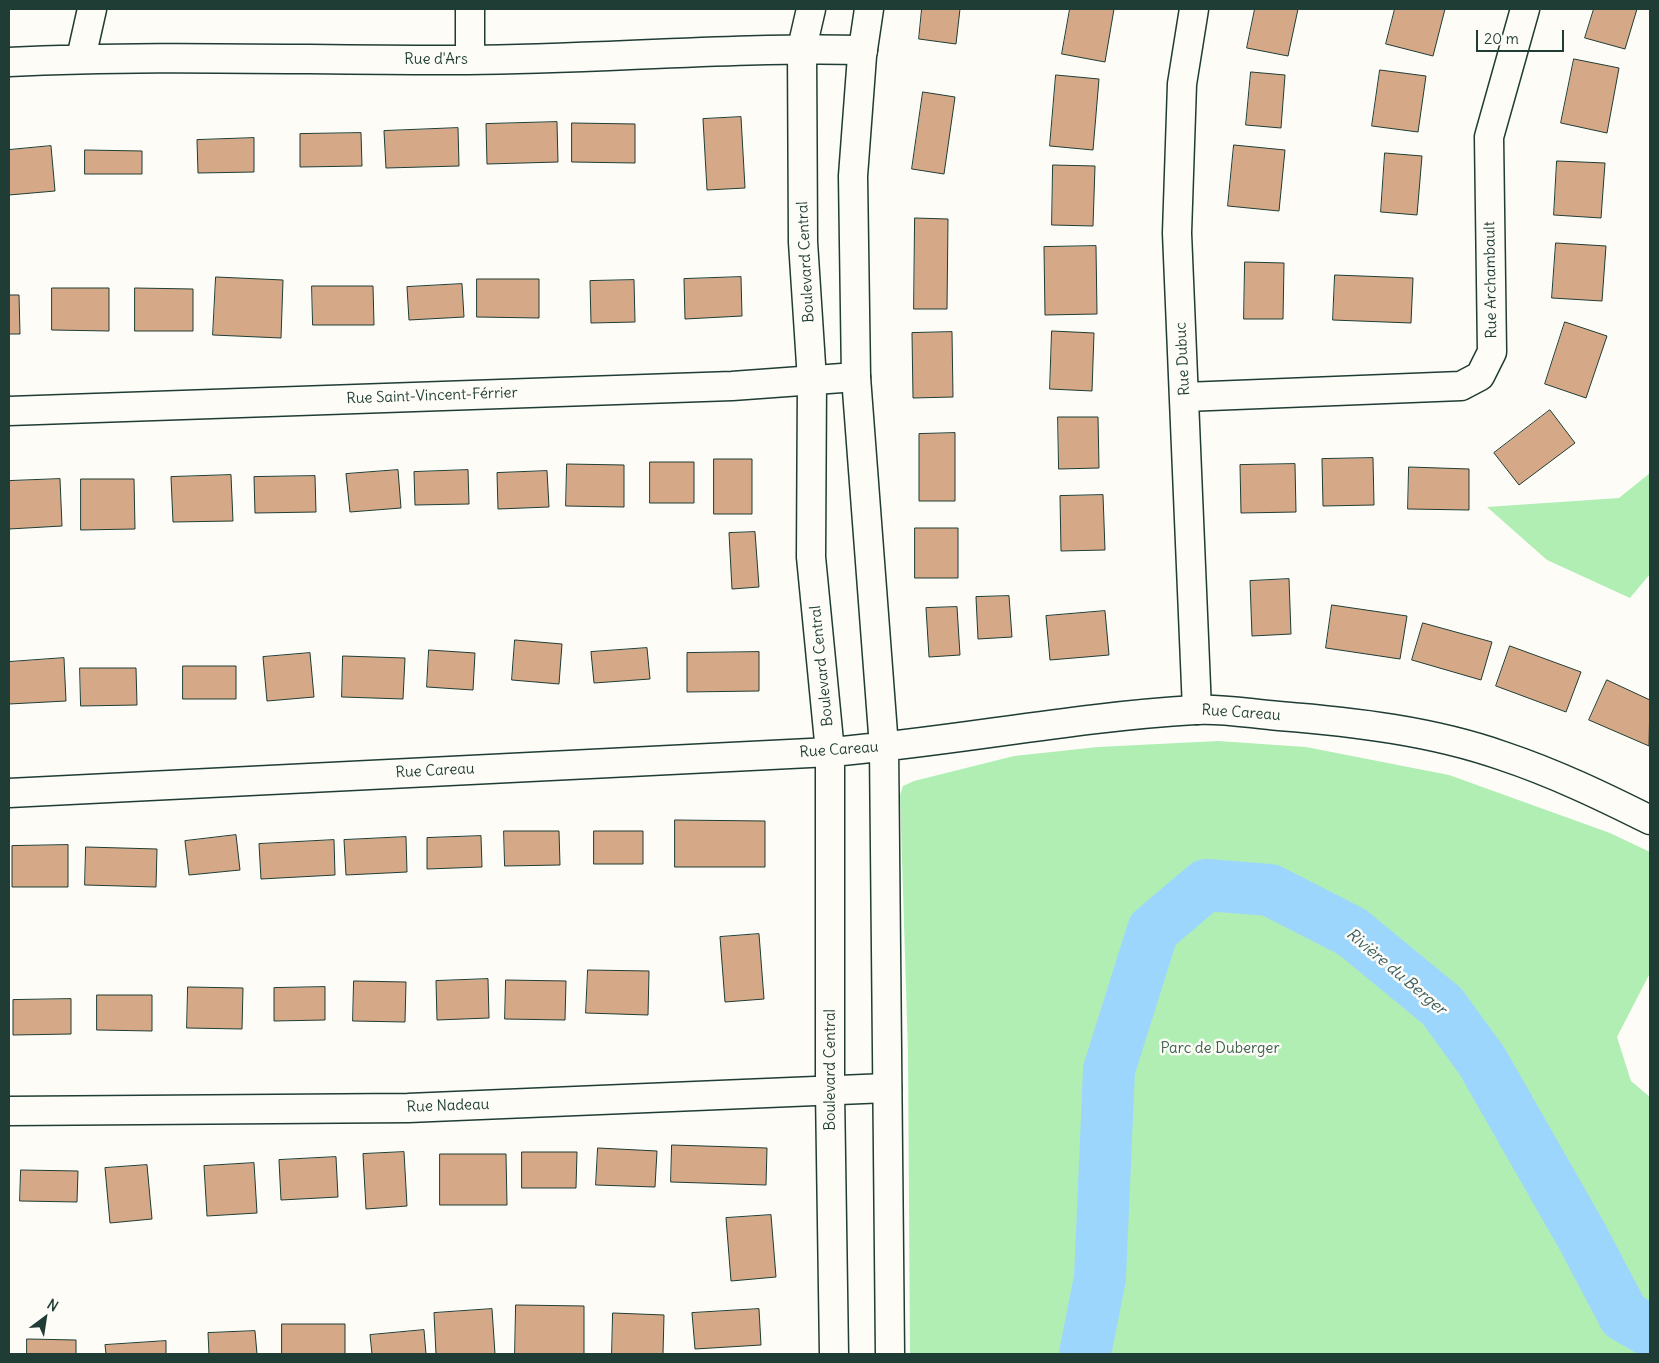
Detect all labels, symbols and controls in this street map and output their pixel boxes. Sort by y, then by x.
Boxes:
scale bar [1479,20,1566,52]
text: 20 m [1484,29,1519,48]
street label: Rue d'Ars [404,51,468,69]
street label: Boulevard Central [794,201,818,323]
street label: Rue Archambault [1481,221,1501,339]
street label: Rue Dubuc [1172,322,1194,396]
street label: Rue Saint-Vincent-Férrier [346,384,518,408]
street label: Boulevard Central [807,605,837,727]
street label: Rue Careau [1201,701,1281,725]
street label: Rue Careau [799,738,879,762]
street label: Rue Careau [395,760,475,782]
water label: Rivière du Berger [1342,925,1450,1019]
street label: Boulevard Central [822,1009,840,1131]
park label: Parc de Duberger [1160,1040,1280,1058]
street label: Rue Nadeau [406,1096,490,1116]
north arrow [20,1293,70,1343]
text: N [44,1295,62,1315]

